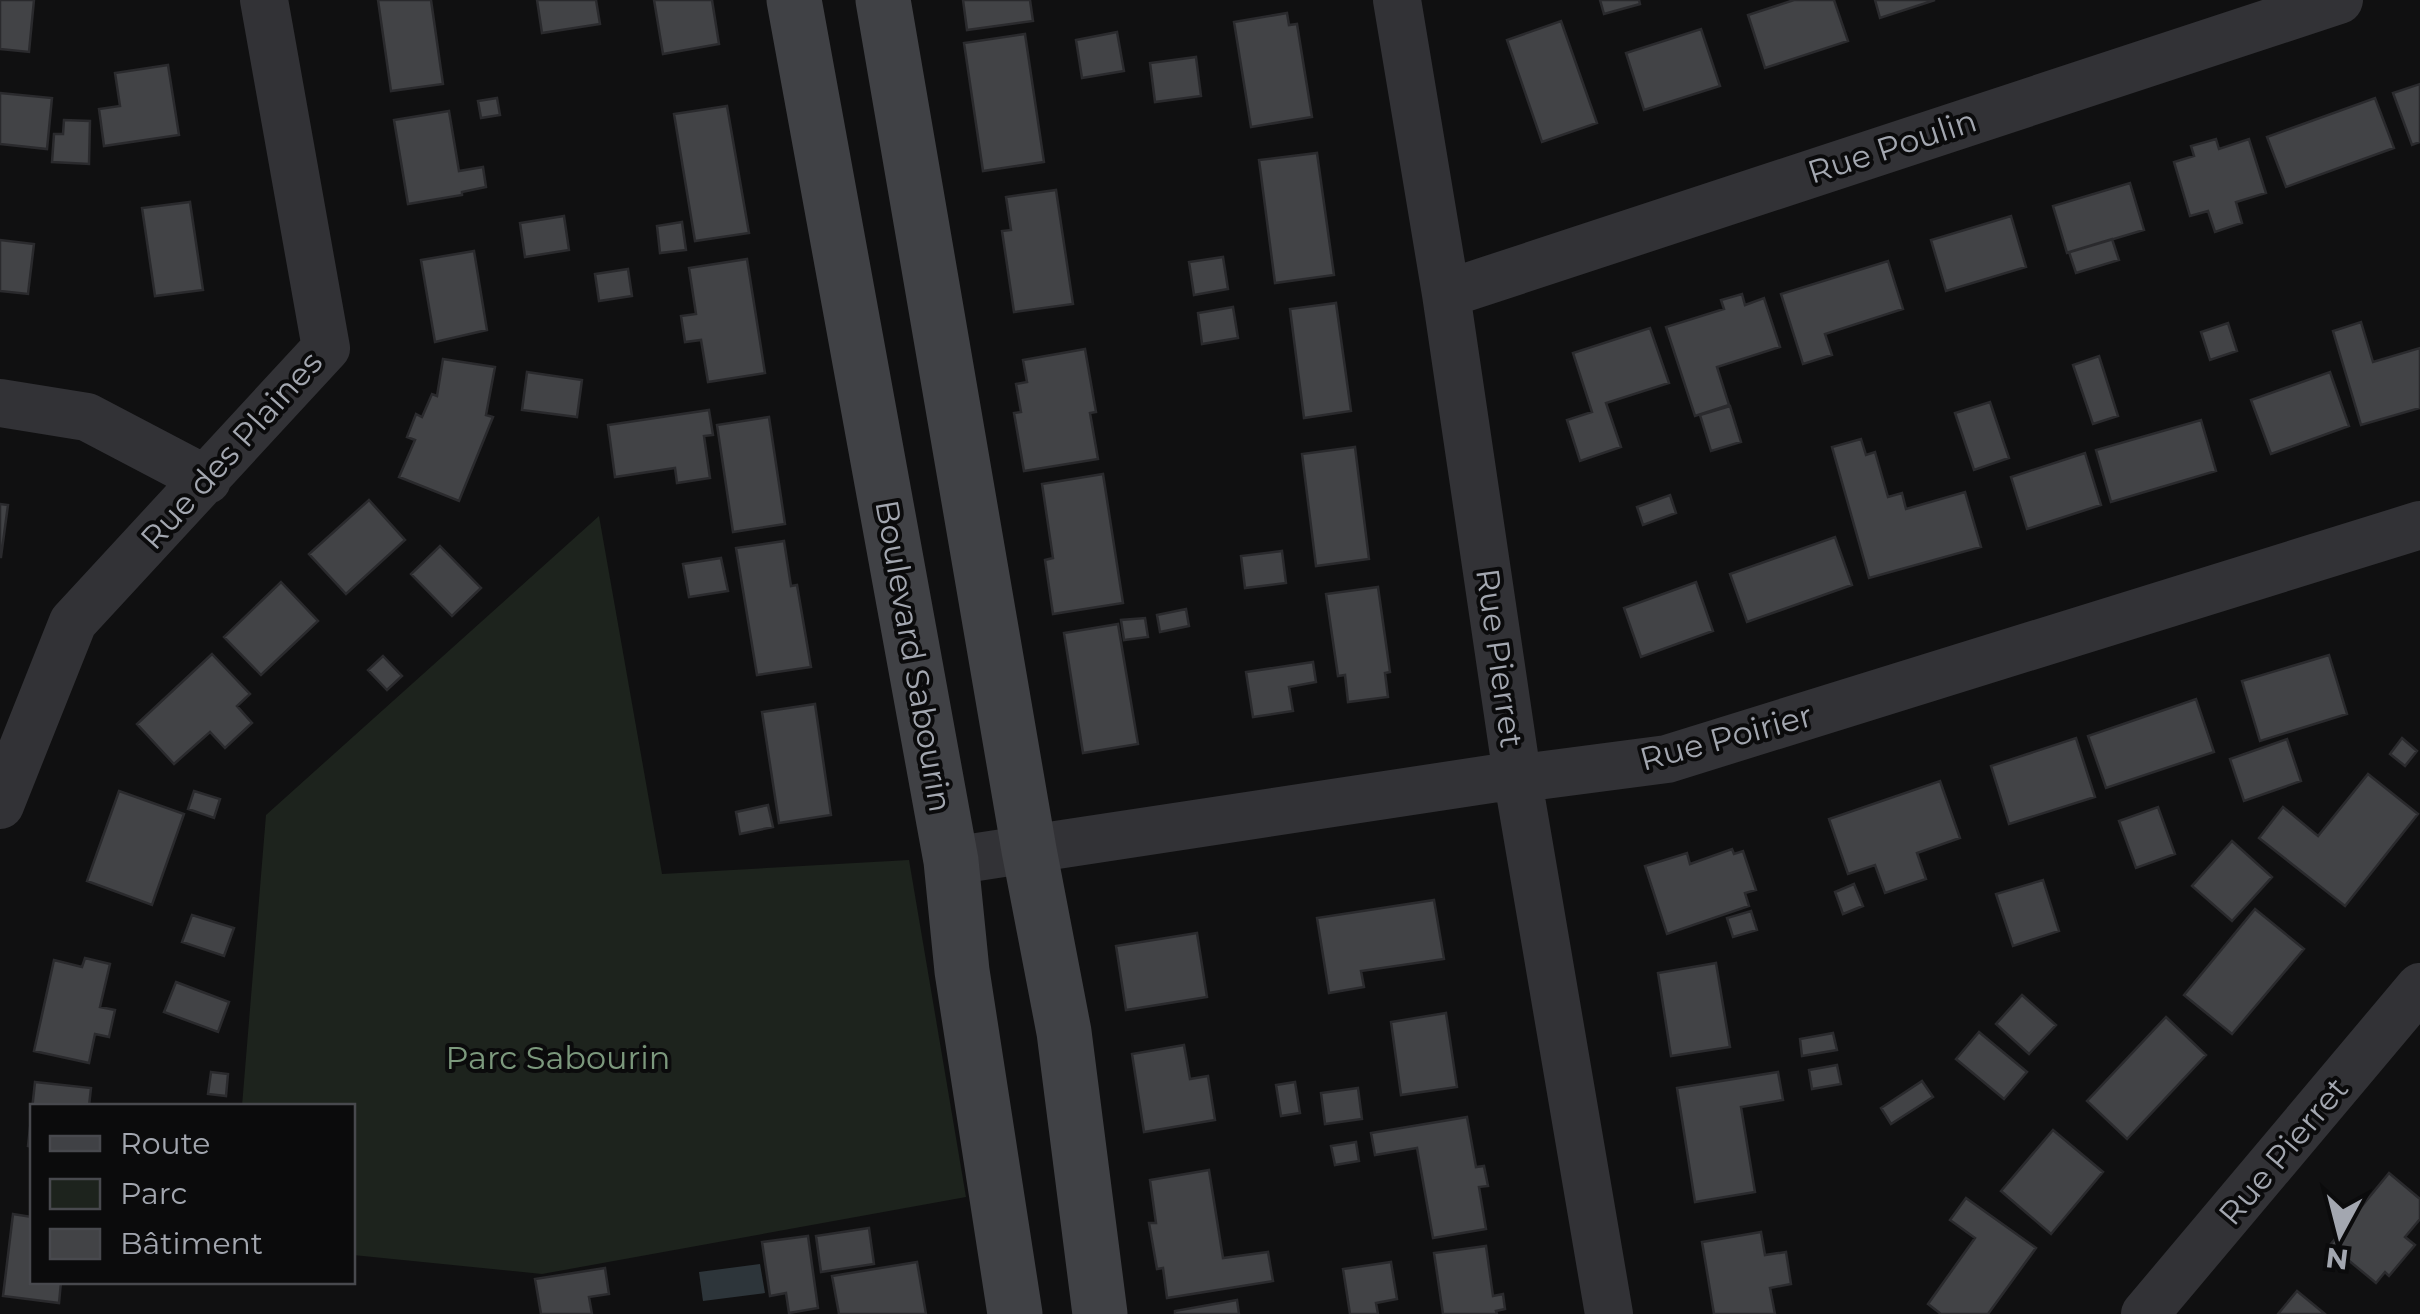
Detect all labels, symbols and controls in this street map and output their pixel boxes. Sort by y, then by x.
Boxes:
street label: Rue Poulin [1803,100,1981,192]
street label: Rue des Plaines [132,343,330,557]
street label: Boulevard Sabourin [867,497,961,815]
street label: Rue Pierret [1468,566,1532,750]
street label: Rue Poirier [1635,695,1817,779]
park label: Parc Sabourin [446,1038,670,1077]
street label: Rue Pierret [2210,1069,2356,1233]
legend [30,1104,355,1284]
text: Route [120,1125,210,1162]
text: Parc [120,1175,187,1212]
north arrow [2290,1184,2390,1284]
text: Bâtiment [120,1225,263,1262]
text: N [2324,1241,2350,1277]

